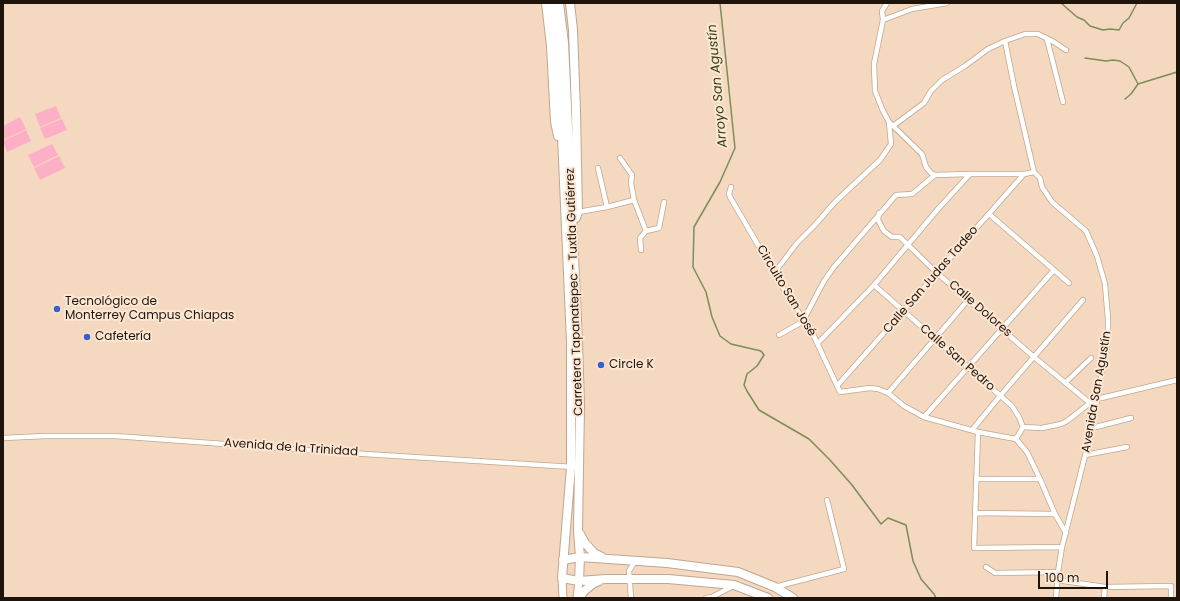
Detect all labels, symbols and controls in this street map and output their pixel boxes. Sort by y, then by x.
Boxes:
water label: Arroyo San Agustín [705,24,731,148]
street label: Carretera Tapanatepec - Tuxtla Gutiérrez [563,168,587,416]
street label: Calle San Judas Tadeo [880,223,982,337]
street label: Circuito San José [753,243,819,339]
street label: Calle Dolores [946,278,1014,340]
place label: Tecnológico de Monterrey Campus Chiapas [65,295,234,323]
marker: Tecnológico de Monterrey Campus Chiapas [52,304,62,314]
street label: Calle San Pedro [917,322,997,394]
place label: Cafetería [95,330,151,344]
street label: Avenida San Agustín [1079,330,1115,454]
marker: Cafetería [82,332,92,342]
place label: Circle K [609,358,654,372]
marker: Circle K [596,360,606,370]
street label: Avenida de la Trinidad [224,436,358,460]
scale bar [1040,563,1110,589]
text: 100 m [1045,569,1079,586]

